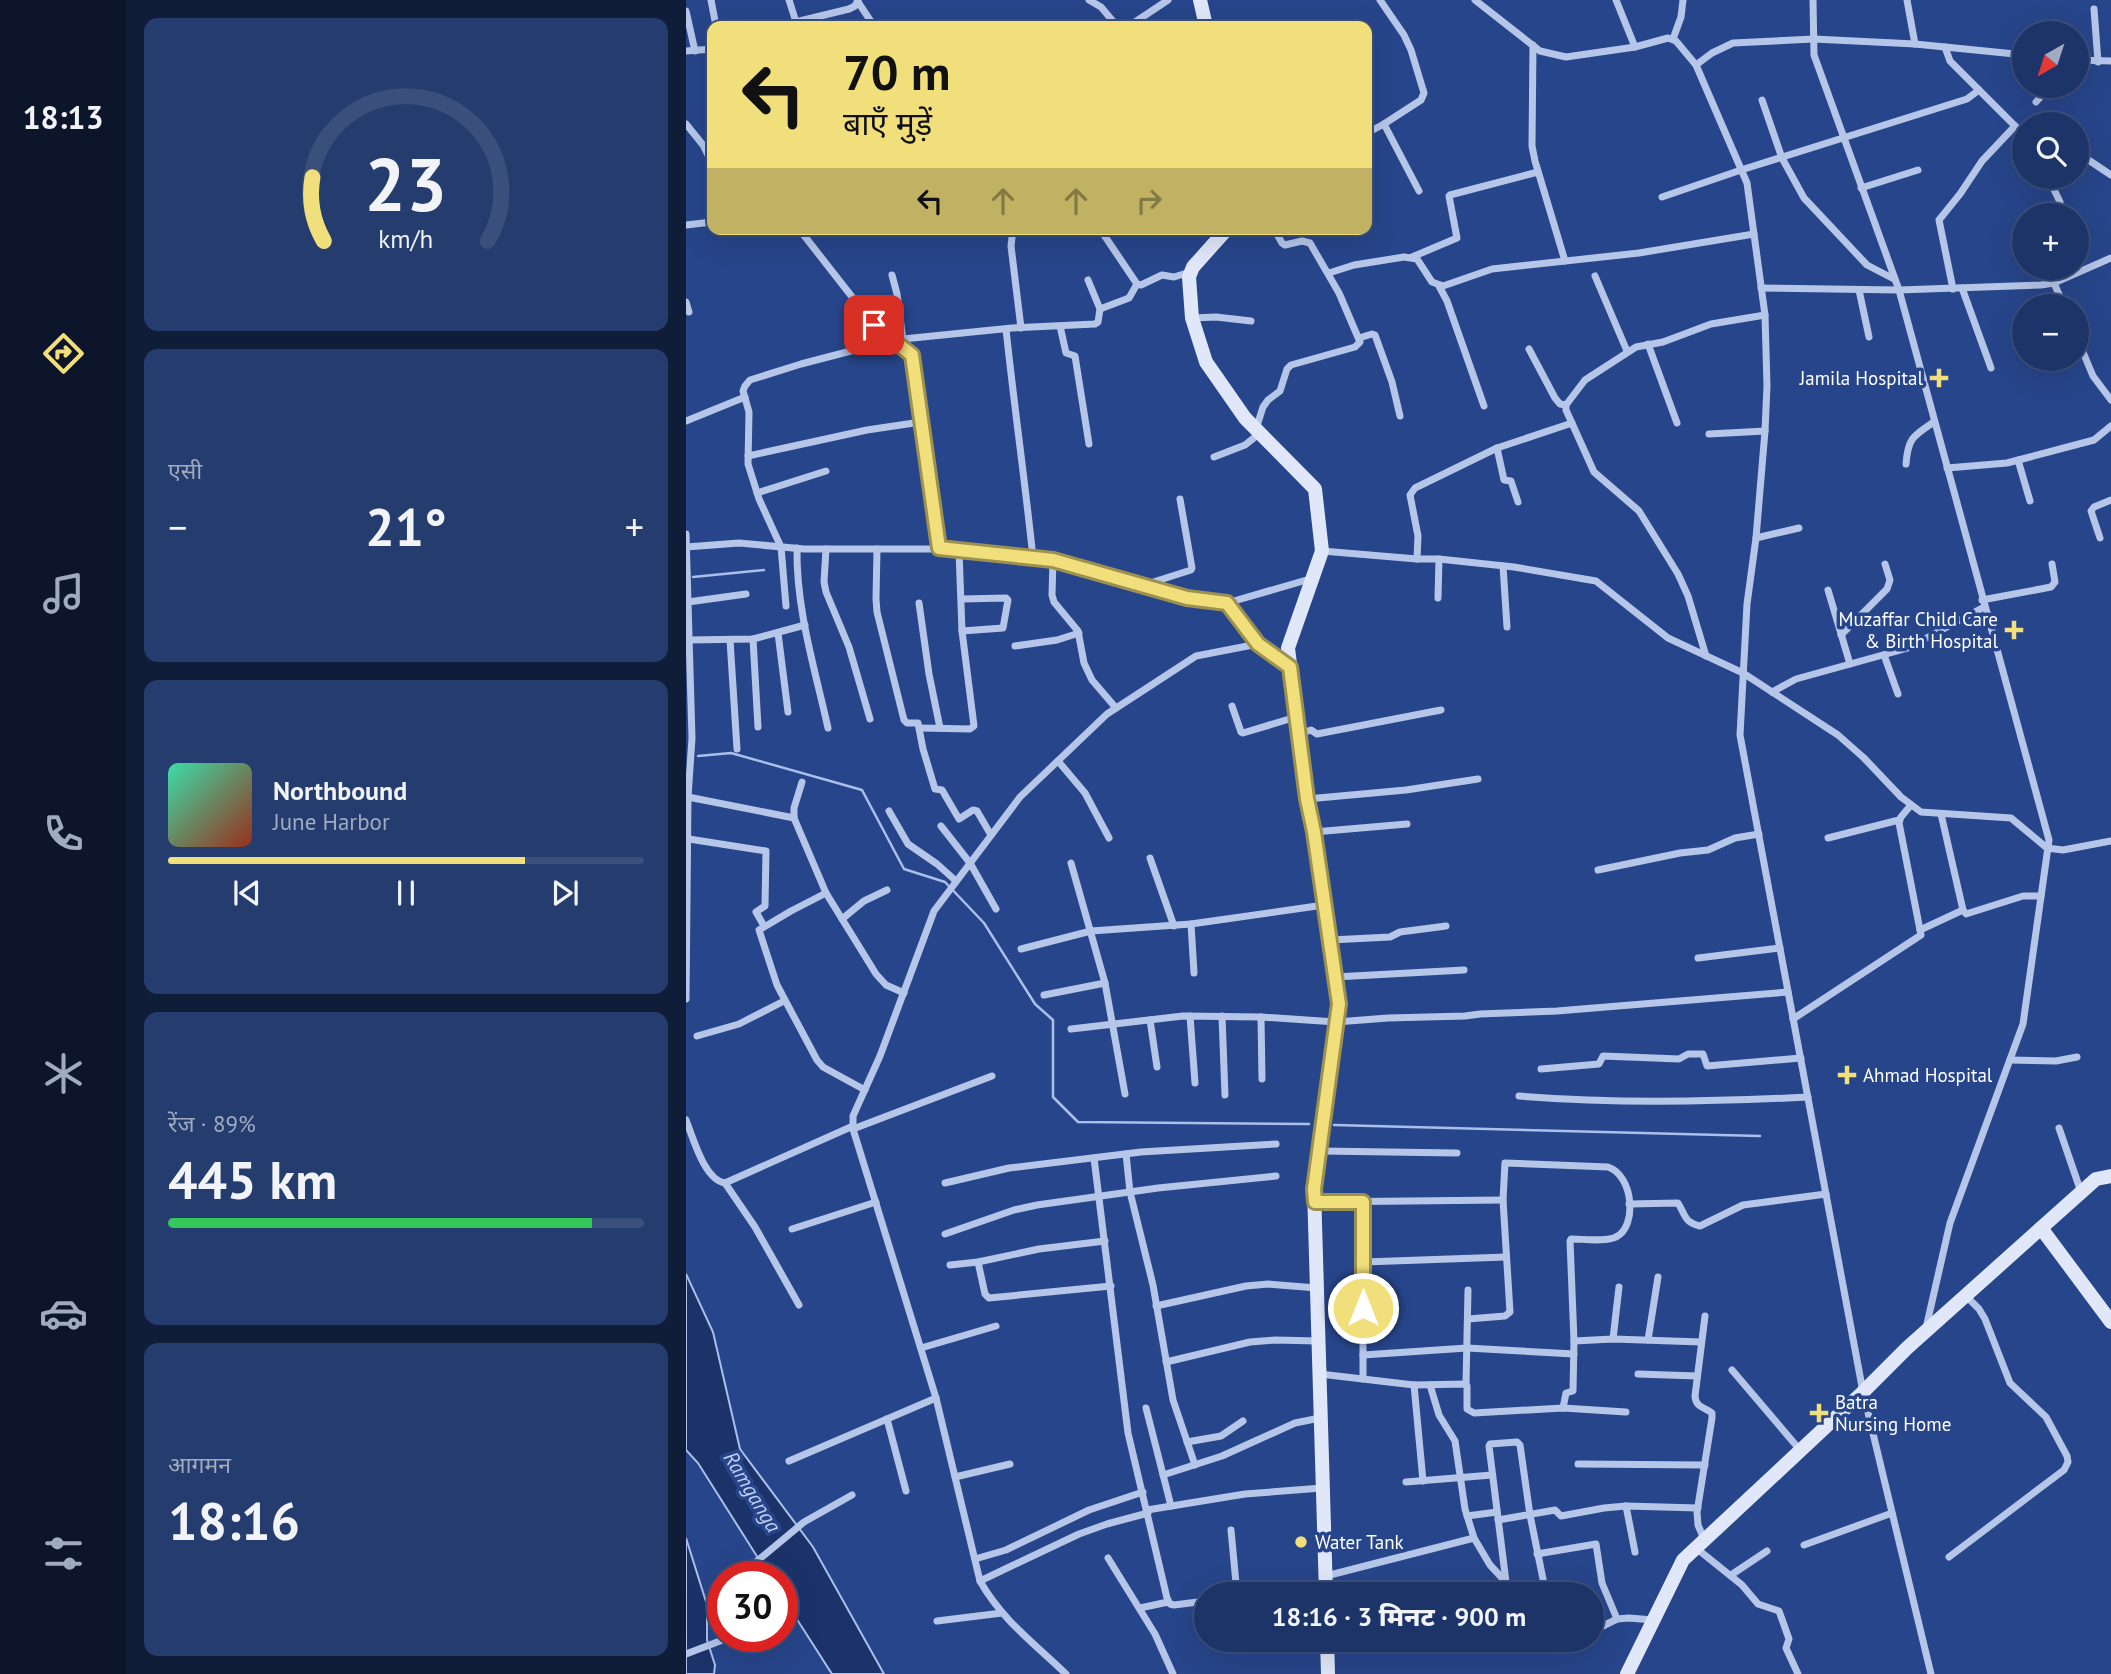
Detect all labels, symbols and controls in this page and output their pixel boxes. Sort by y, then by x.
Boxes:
north arrow [2012,21,2090,98]
map controls [2012,21,2089,371]
text: 70 m [843,40,950,104]
icon: left [728,49,819,140]
text: 18:13 [22,96,104,138]
text: बाएँ मुड़ें [843,102,932,144]
button: search [2012,112,2089,189]
text: 23 [365,137,447,231]
icon: left [911,182,949,220]
icon: ahead [984,182,1022,220]
icon: ahead [1057,182,1095,220]
icon: right [1130,182,1168,220]
button: + [2012,203,2089,280]
text: km/h [379,222,433,254]
button: − [2012,294,2089,371]
pin [844,295,904,355]
icon: arrive [855,306,893,344]
icon: directions [39,329,88,378]
place label: Jamila Hospital [1799,366,1923,390]
marker: Jamila Hospital [1929,368,1949,388]
text: एसी [168,456,202,485]
text: 21° [365,493,447,560]
text: − [168,502,187,551]
text: + [625,502,644,551]
icon: music [39,569,88,618]
place label: Muzaffar Child Care & Birth Hospital [1838,607,1998,653]
marker: Muzaffar Child Care & Birth Hospital [2004,620,2024,640]
text: Northbound [273,774,407,807]
text: June Harbor [273,807,390,836]
icon: phone [39,809,88,858]
icon: previous [228,874,266,912]
icon: pause [387,874,425,912]
icon: next [546,874,584,912]
icon: climate [39,1049,88,1098]
place label: Ahmad Hospital [1863,1063,1993,1087]
marker: Ahmad Hospital [1837,1065,1857,1085]
text: रेंज · 89% [168,1109,256,1138]
text: 445 km [168,1146,337,1213]
position arrow [1326,1271,1400,1345]
icon: car [39,1289,88,1338]
place label: Batra Nursing Home [1835,1390,1951,1436]
marker: Batra Nursing Home [1809,1403,1829,1423]
water label: Ramganga [718,1446,788,1538]
text: आगमन [168,1450,231,1479]
text: 18:16 [168,1487,300,1554]
icon: filters [39,1529,88,1578]
place label: Water Tank [1315,1530,1404,1554]
marker: Water Tank [1293,1534,1309,1550]
speed limit sign: 30 [707,1561,798,1652]
text: 18:16 · 3 मिनट · 900 m [1272,1600,1526,1633]

